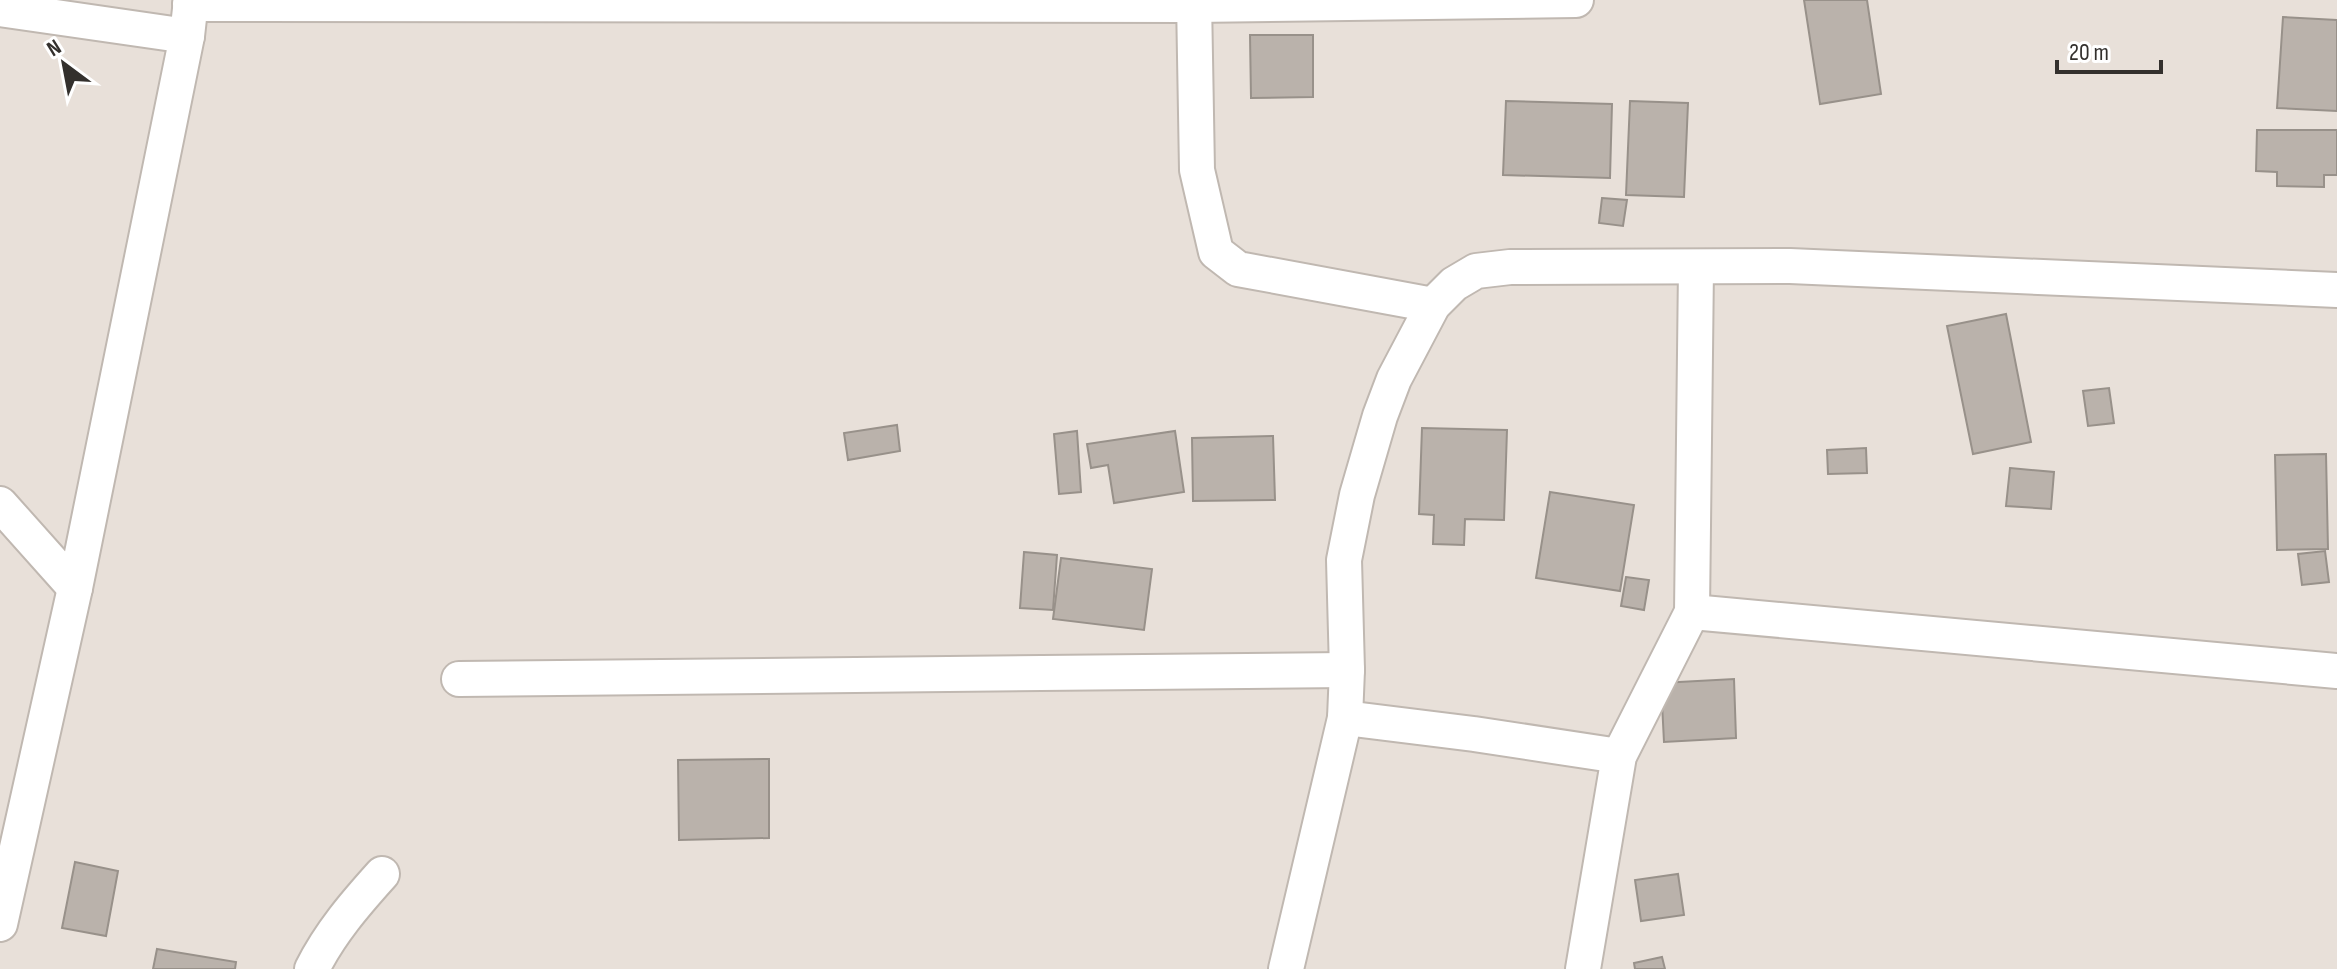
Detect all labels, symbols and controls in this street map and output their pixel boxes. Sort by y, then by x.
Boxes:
north arrow [24,24,104,104]
scale bar [2057,24,2161,74]
text: N [42,34,66,63]
text: 20 m [2069,38,2109,67]

